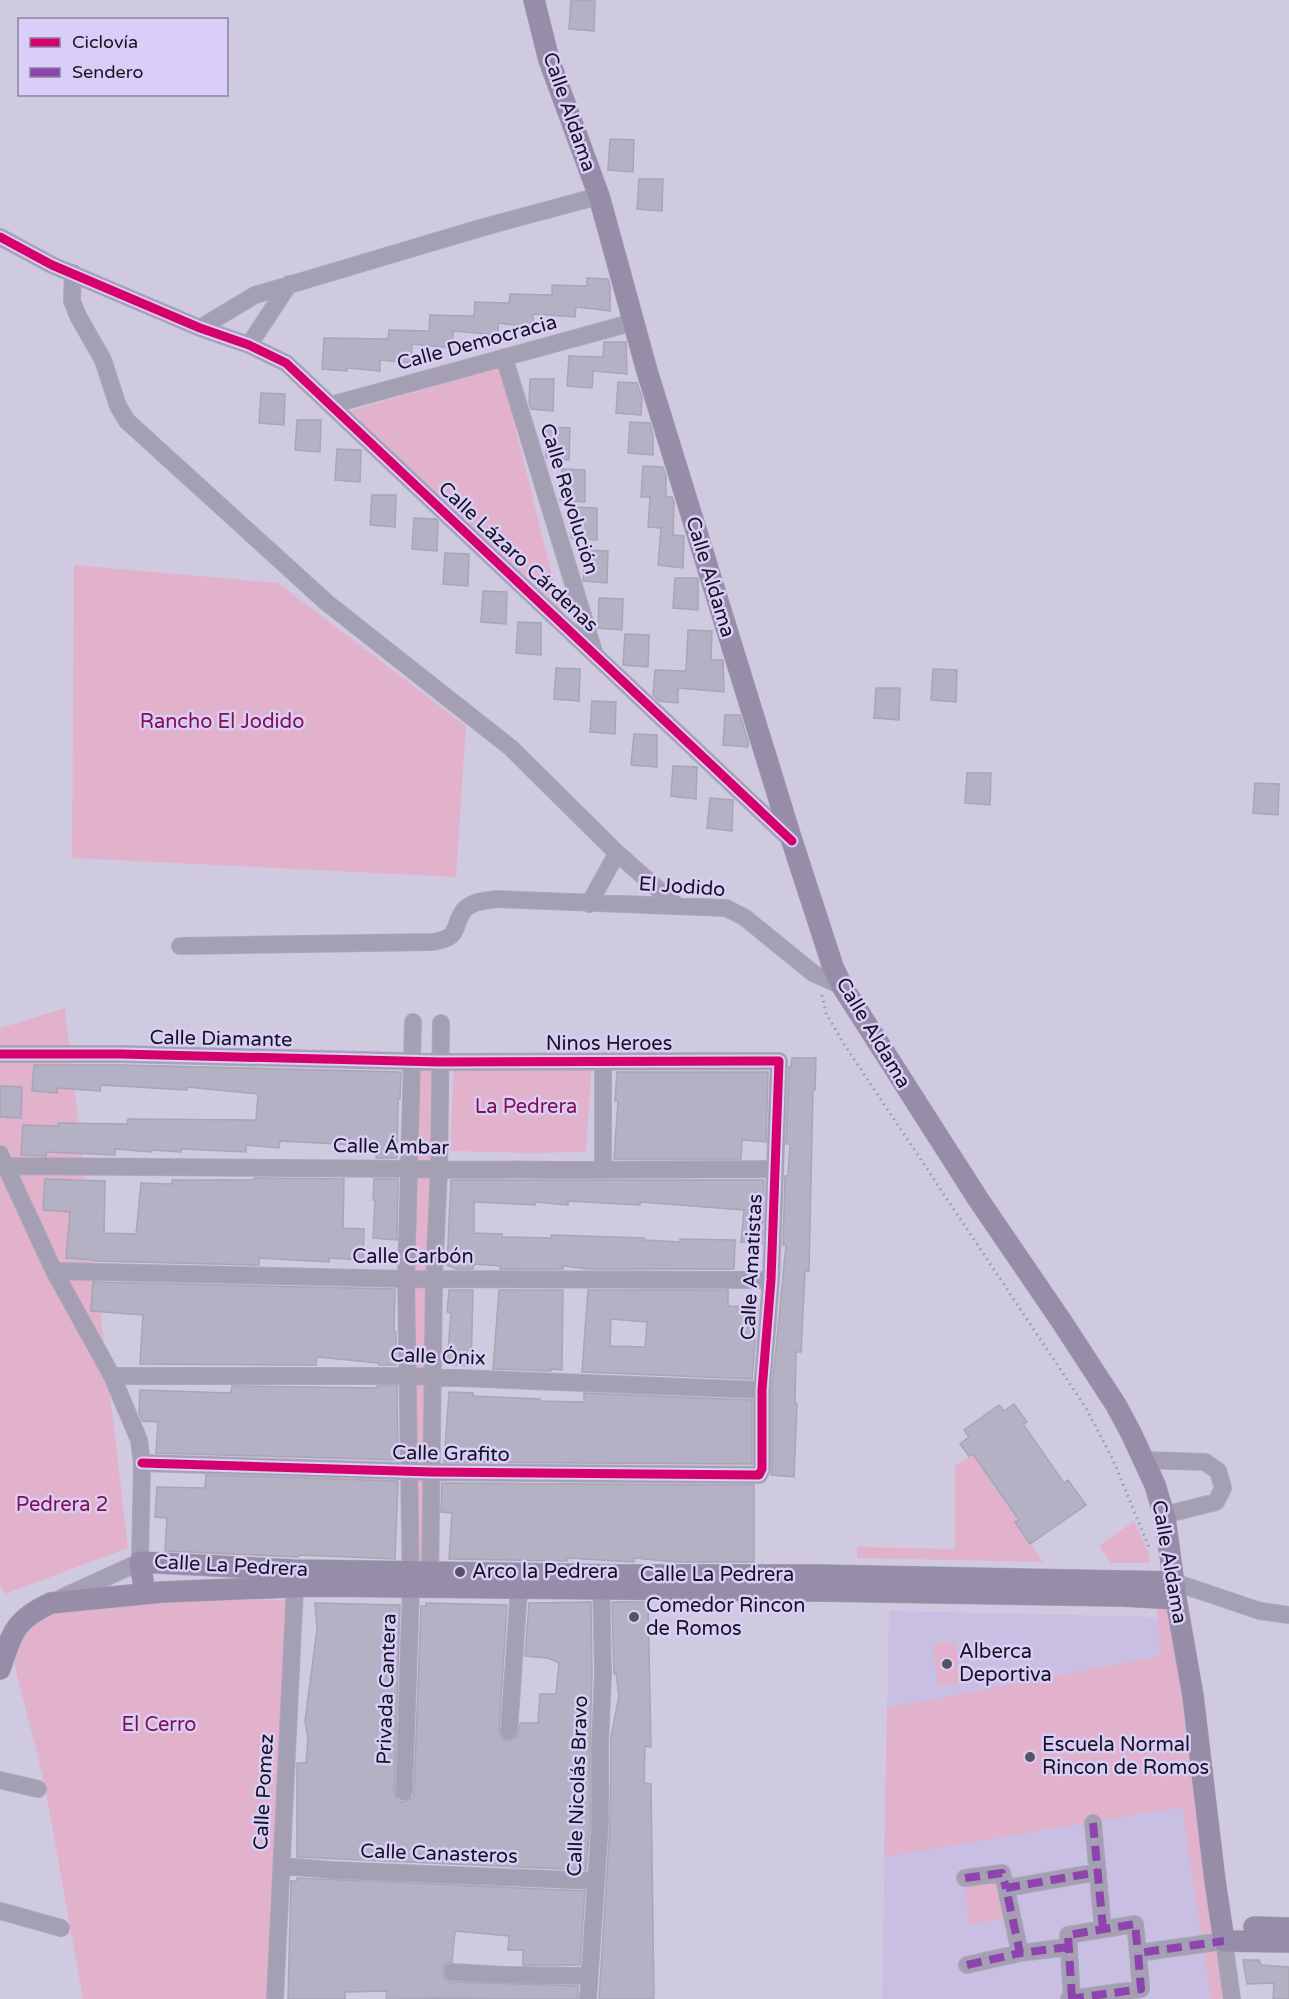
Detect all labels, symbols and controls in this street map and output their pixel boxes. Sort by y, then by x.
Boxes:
legend [18,18,228,96]
text: Ciclovía [72,31,138,53]
street label: Calle Aldama [537,49,601,175]
text: Sendero [72,61,143,83]
street label: Calle Democracia [394,310,560,376]
street label: Calle Revolución [535,420,603,578]
street label: Calle Lázaro Cárdenas [433,477,603,637]
street label: Calle Aldama [680,514,740,640]
park label: Rancho El Jodido [140,710,304,734]
street label: El Jodido [638,872,726,902]
street label: Calle Aldama [831,973,915,1093]
street label: Calle Diamante [149,1026,293,1052]
street label: Ninos Heroes [546,1032,672,1056]
park label: La Pedrera [475,1095,577,1119]
street label: Calle Ámbar [333,1133,450,1160]
street label: Calle Amatistas [736,1193,768,1341]
street label: Calle Carbón [352,1245,474,1269]
street label: Calle Ónix [390,1342,486,1371]
street label: Calle Grafito [392,1441,510,1467]
park label: Pedrera 2 [16,1493,108,1517]
street label: Calle Aldama [1146,1498,1192,1626]
street label: Calle La Pedrera [153,1550,309,1582]
place label: Arco la Pedrera [472,1560,618,1584]
street label: Calle La Pedrera [640,1563,794,1587]
marker: Arco la Pedrera [453,1565,467,1579]
place label: Comedor Rincon de Romos [646,1594,805,1641]
marker: Comedor Rincon de Romos [627,1610,641,1624]
street label: Privada Cantera [372,1613,402,1765]
place label: Alberca Deportiva [959,1640,1052,1687]
marker: Alberca Deportiva [940,1657,954,1671]
street label: Calle Nicolás Bravo [563,1695,593,1877]
park label: El Cerro [121,1713,197,1737]
street label: Calle Pomez [249,1733,279,1851]
place label: Escuela Normal Rincon de Romos [1042,1733,1209,1780]
marker: Escuela Normal Rincon de Romos [1023,1750,1037,1764]
street label: Calle Canasteros [360,1839,518,1869]

